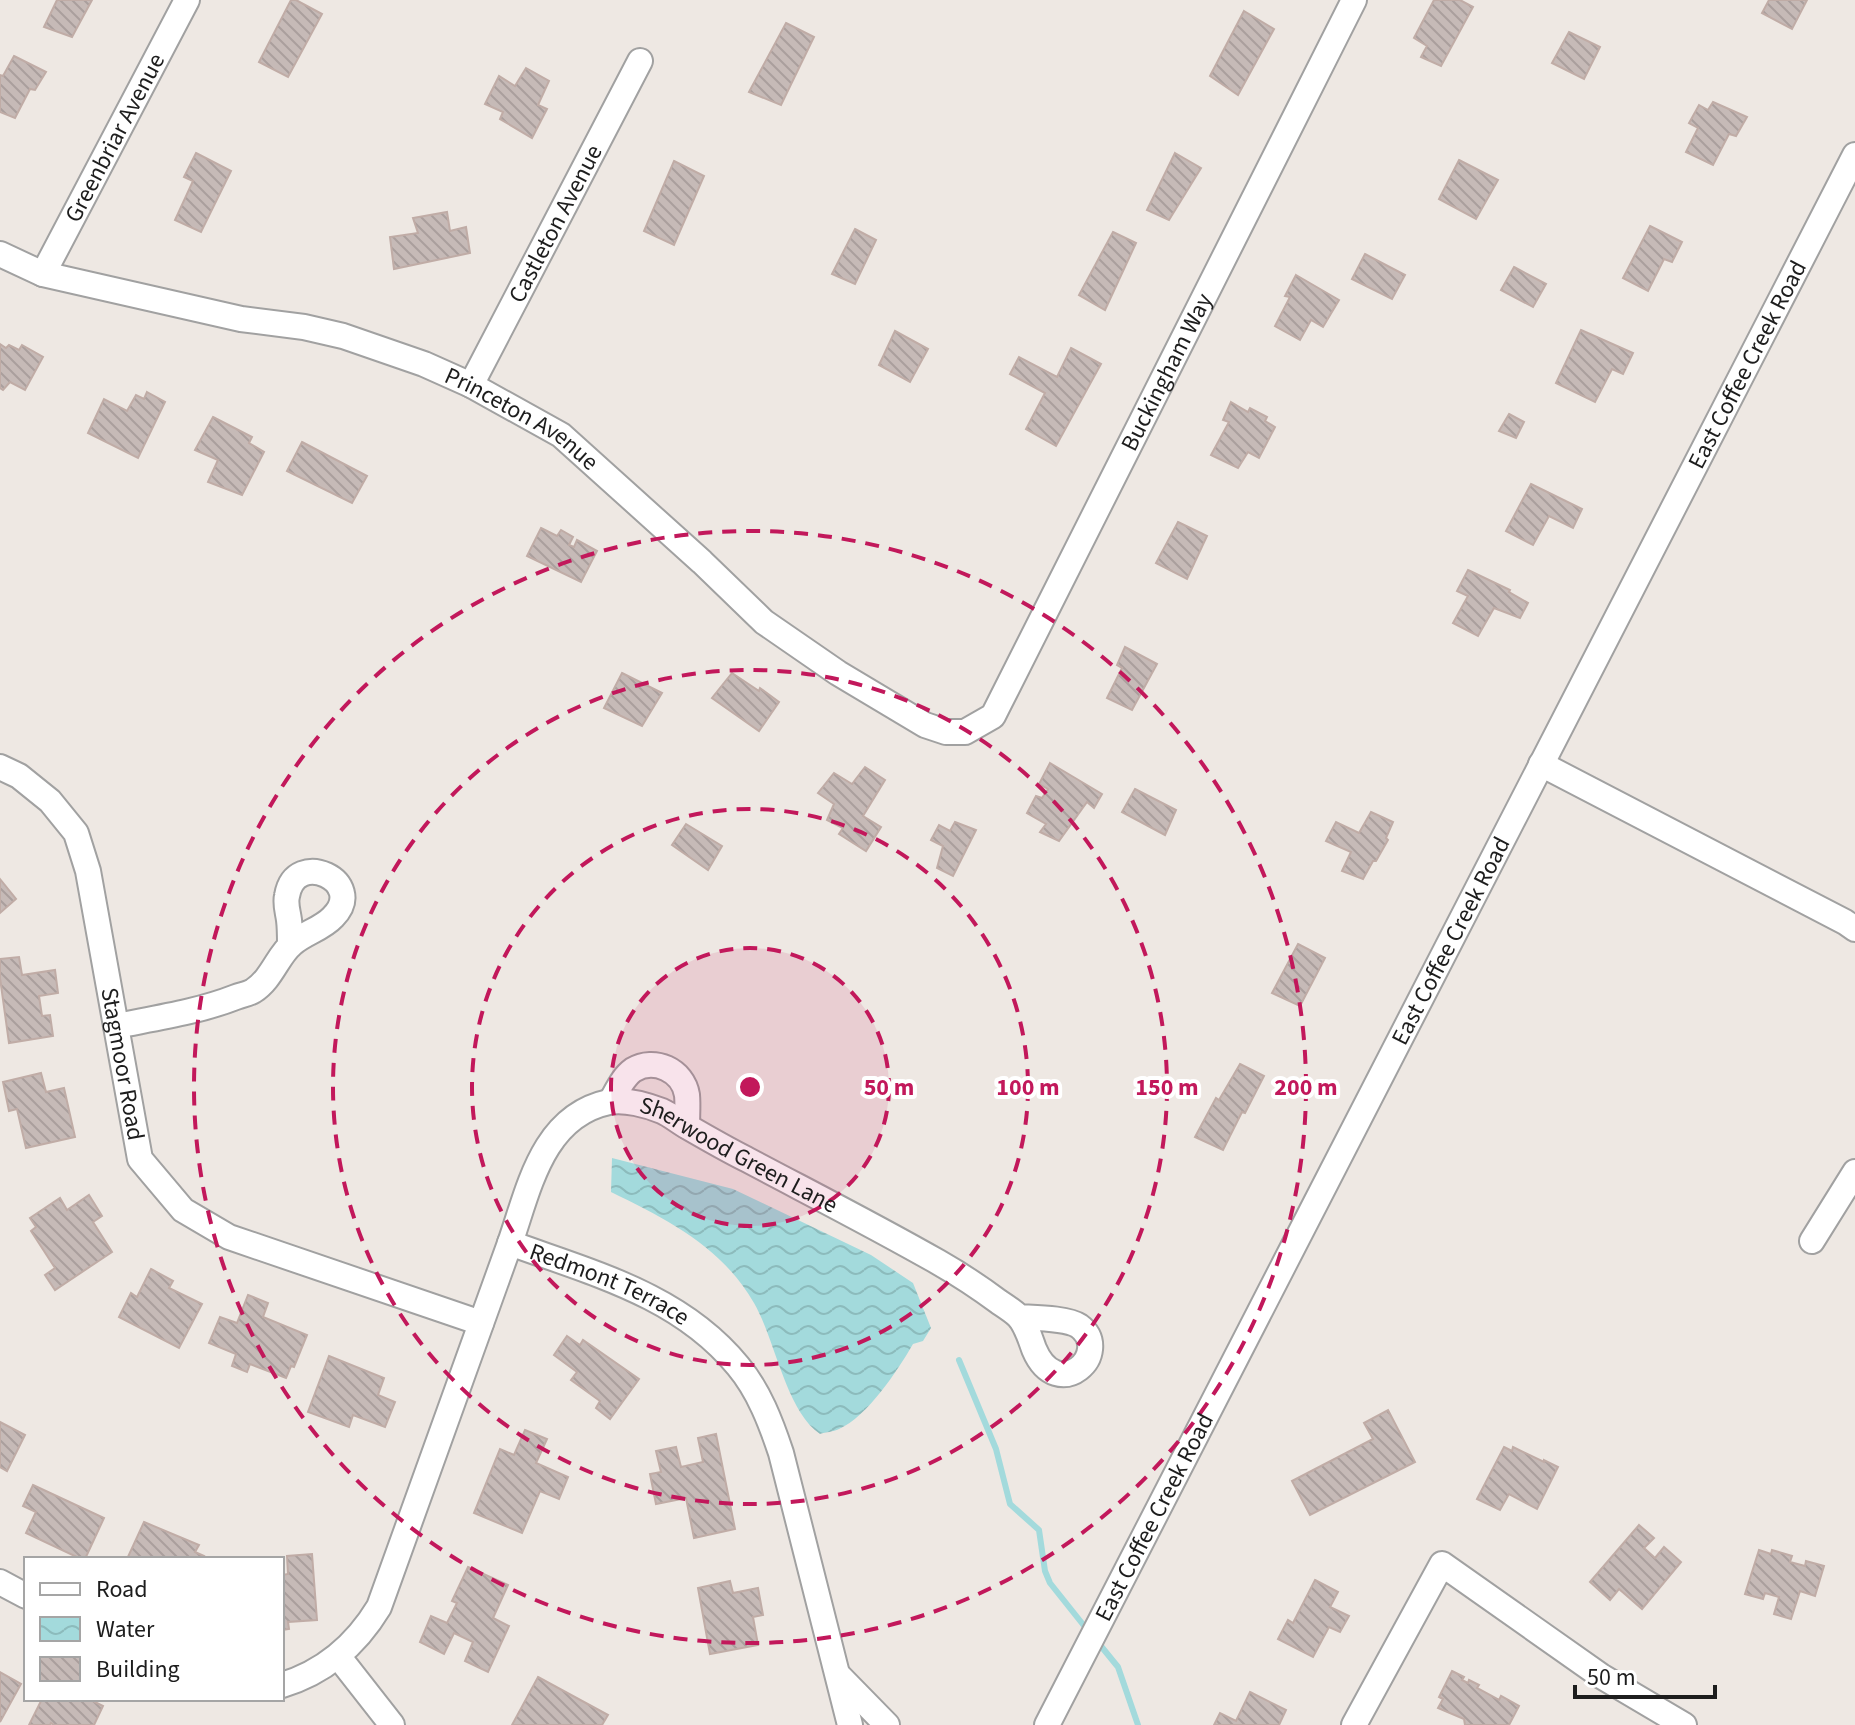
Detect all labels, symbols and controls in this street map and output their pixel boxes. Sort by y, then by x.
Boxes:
street label: Greenbriar Avenue [56,47,174,228]
street label: Castleton Avenue [499,138,611,309]
street label: East Coffee Creek Road [1679,254,1815,475]
street label: Buckingham Way [1112,287,1221,457]
street label: Princeton Avenue [439,358,607,479]
street label: East Coffee Creek Road [1382,830,1519,1051]
street label: Stagmoor Road [92,985,154,1143]
text: 50 m [864,1070,914,1105]
text: 100 m [996,1070,1060,1105]
text: 150 m [1135,1070,1199,1105]
text: 200 m [1274,1070,1338,1105]
centre of rings [736,1073,764,1101]
street label: Sherwood Green Lane [636,1087,844,1222]
street label: Redmont Terrace [525,1234,697,1334]
street label: East Coffee Creek Road [1086,1407,1222,1627]
legend [24,1557,284,1701]
text: Road [96,1572,148,1607]
text: Water [96,1612,155,1647]
scale bar [1575,1649,1715,1699]
text: Building [96,1652,180,1687]
text: 50 m [1587,1660,1636,1695]

